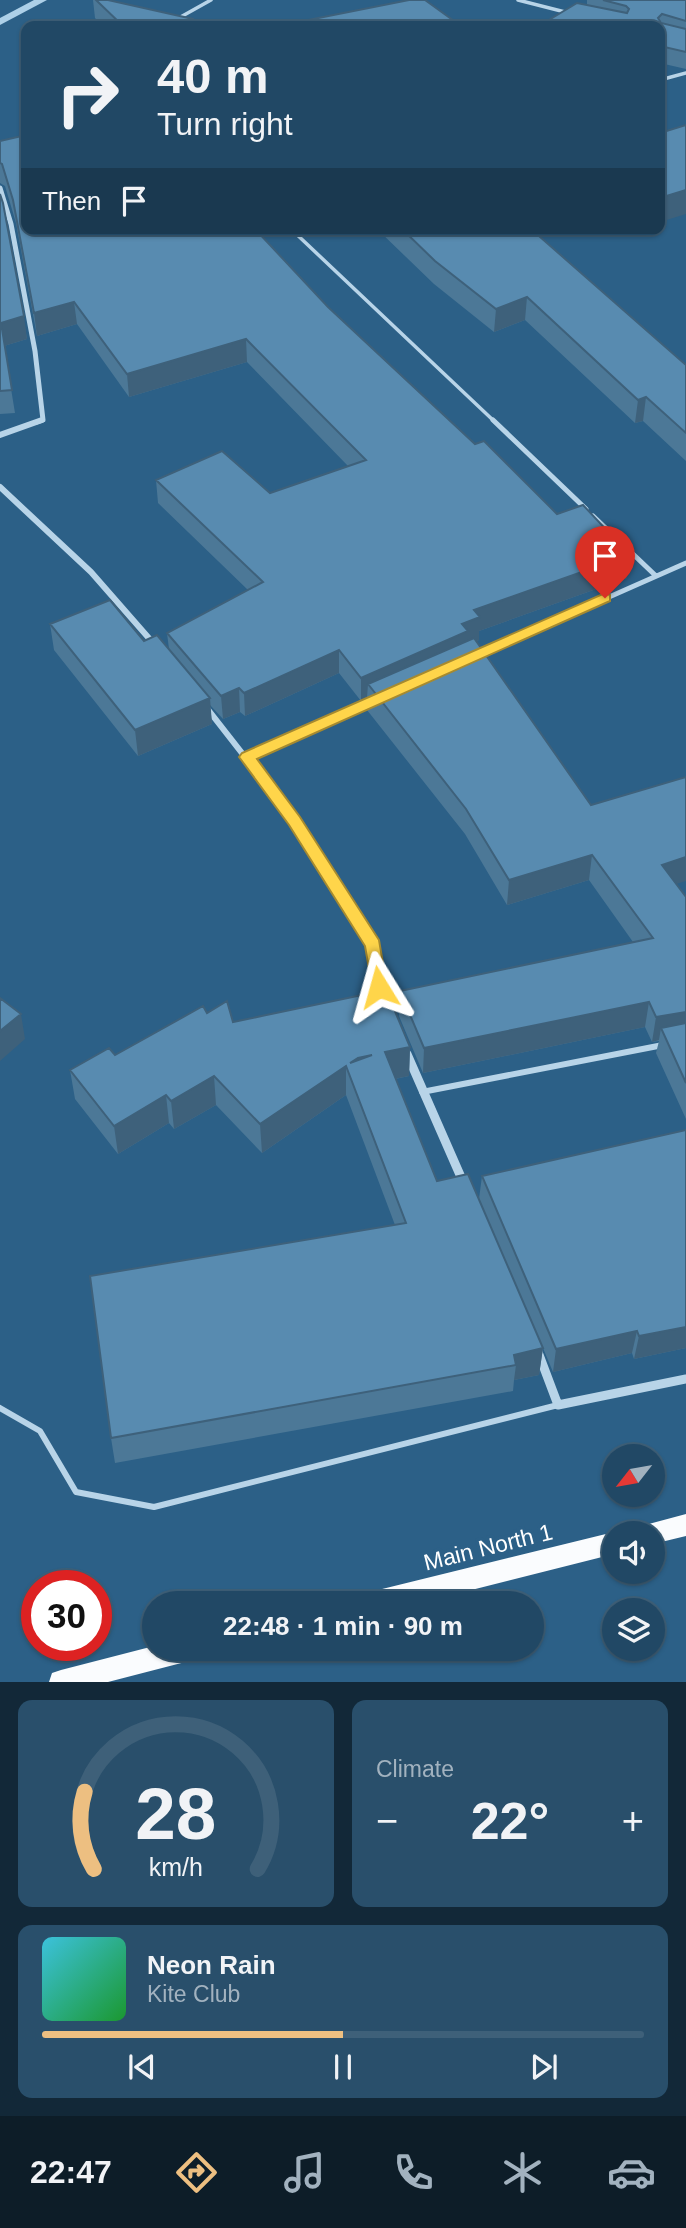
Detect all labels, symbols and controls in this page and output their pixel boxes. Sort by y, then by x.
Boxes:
icon: right [42,49,133,140]
text: 40 m [157,49,269,103]
text: Turn right [157,106,293,142]
icon: arrive [115,182,153,220]
text: Then [42,186,101,216]
pin [575,526,635,598]
icon: arrive [586,537,624,575]
position arrow [342,950,416,1024]
north arrow [602,1444,665,1507]
map controls [602,1444,665,1661]
street label: Main North 1 [421,1518,555,1576]
button: sound [602,1521,665,1584]
speed limit sign: 30 [21,1570,112,1661]
button: layers [602,1598,665,1661]
text: 22:48 · 1 min · 90 m [223,1611,463,1641]
text: Climate [376,1756,454,1782]
text: 28 [136,1774,216,1855]
text: 22° [471,1792,549,1850]
text: − [376,1800,398,1842]
text: + [622,1800,644,1842]
text: km/h [149,1853,203,1881]
text: Neon Rain [147,1950,276,1980]
text: Kite Club [147,1981,240,2007]
icon: previous [123,2048,161,2086]
icon: pause [324,2048,362,2086]
icon: next [525,2048,563,2086]
icon: directions [172,2148,221,2197]
icon: music [280,2148,329,2197]
icon: phone [389,2148,438,2197]
icon: climate [498,2148,547,2197]
icon: car [607,2148,656,2197]
text: 22:47 [30,2154,112,2190]

